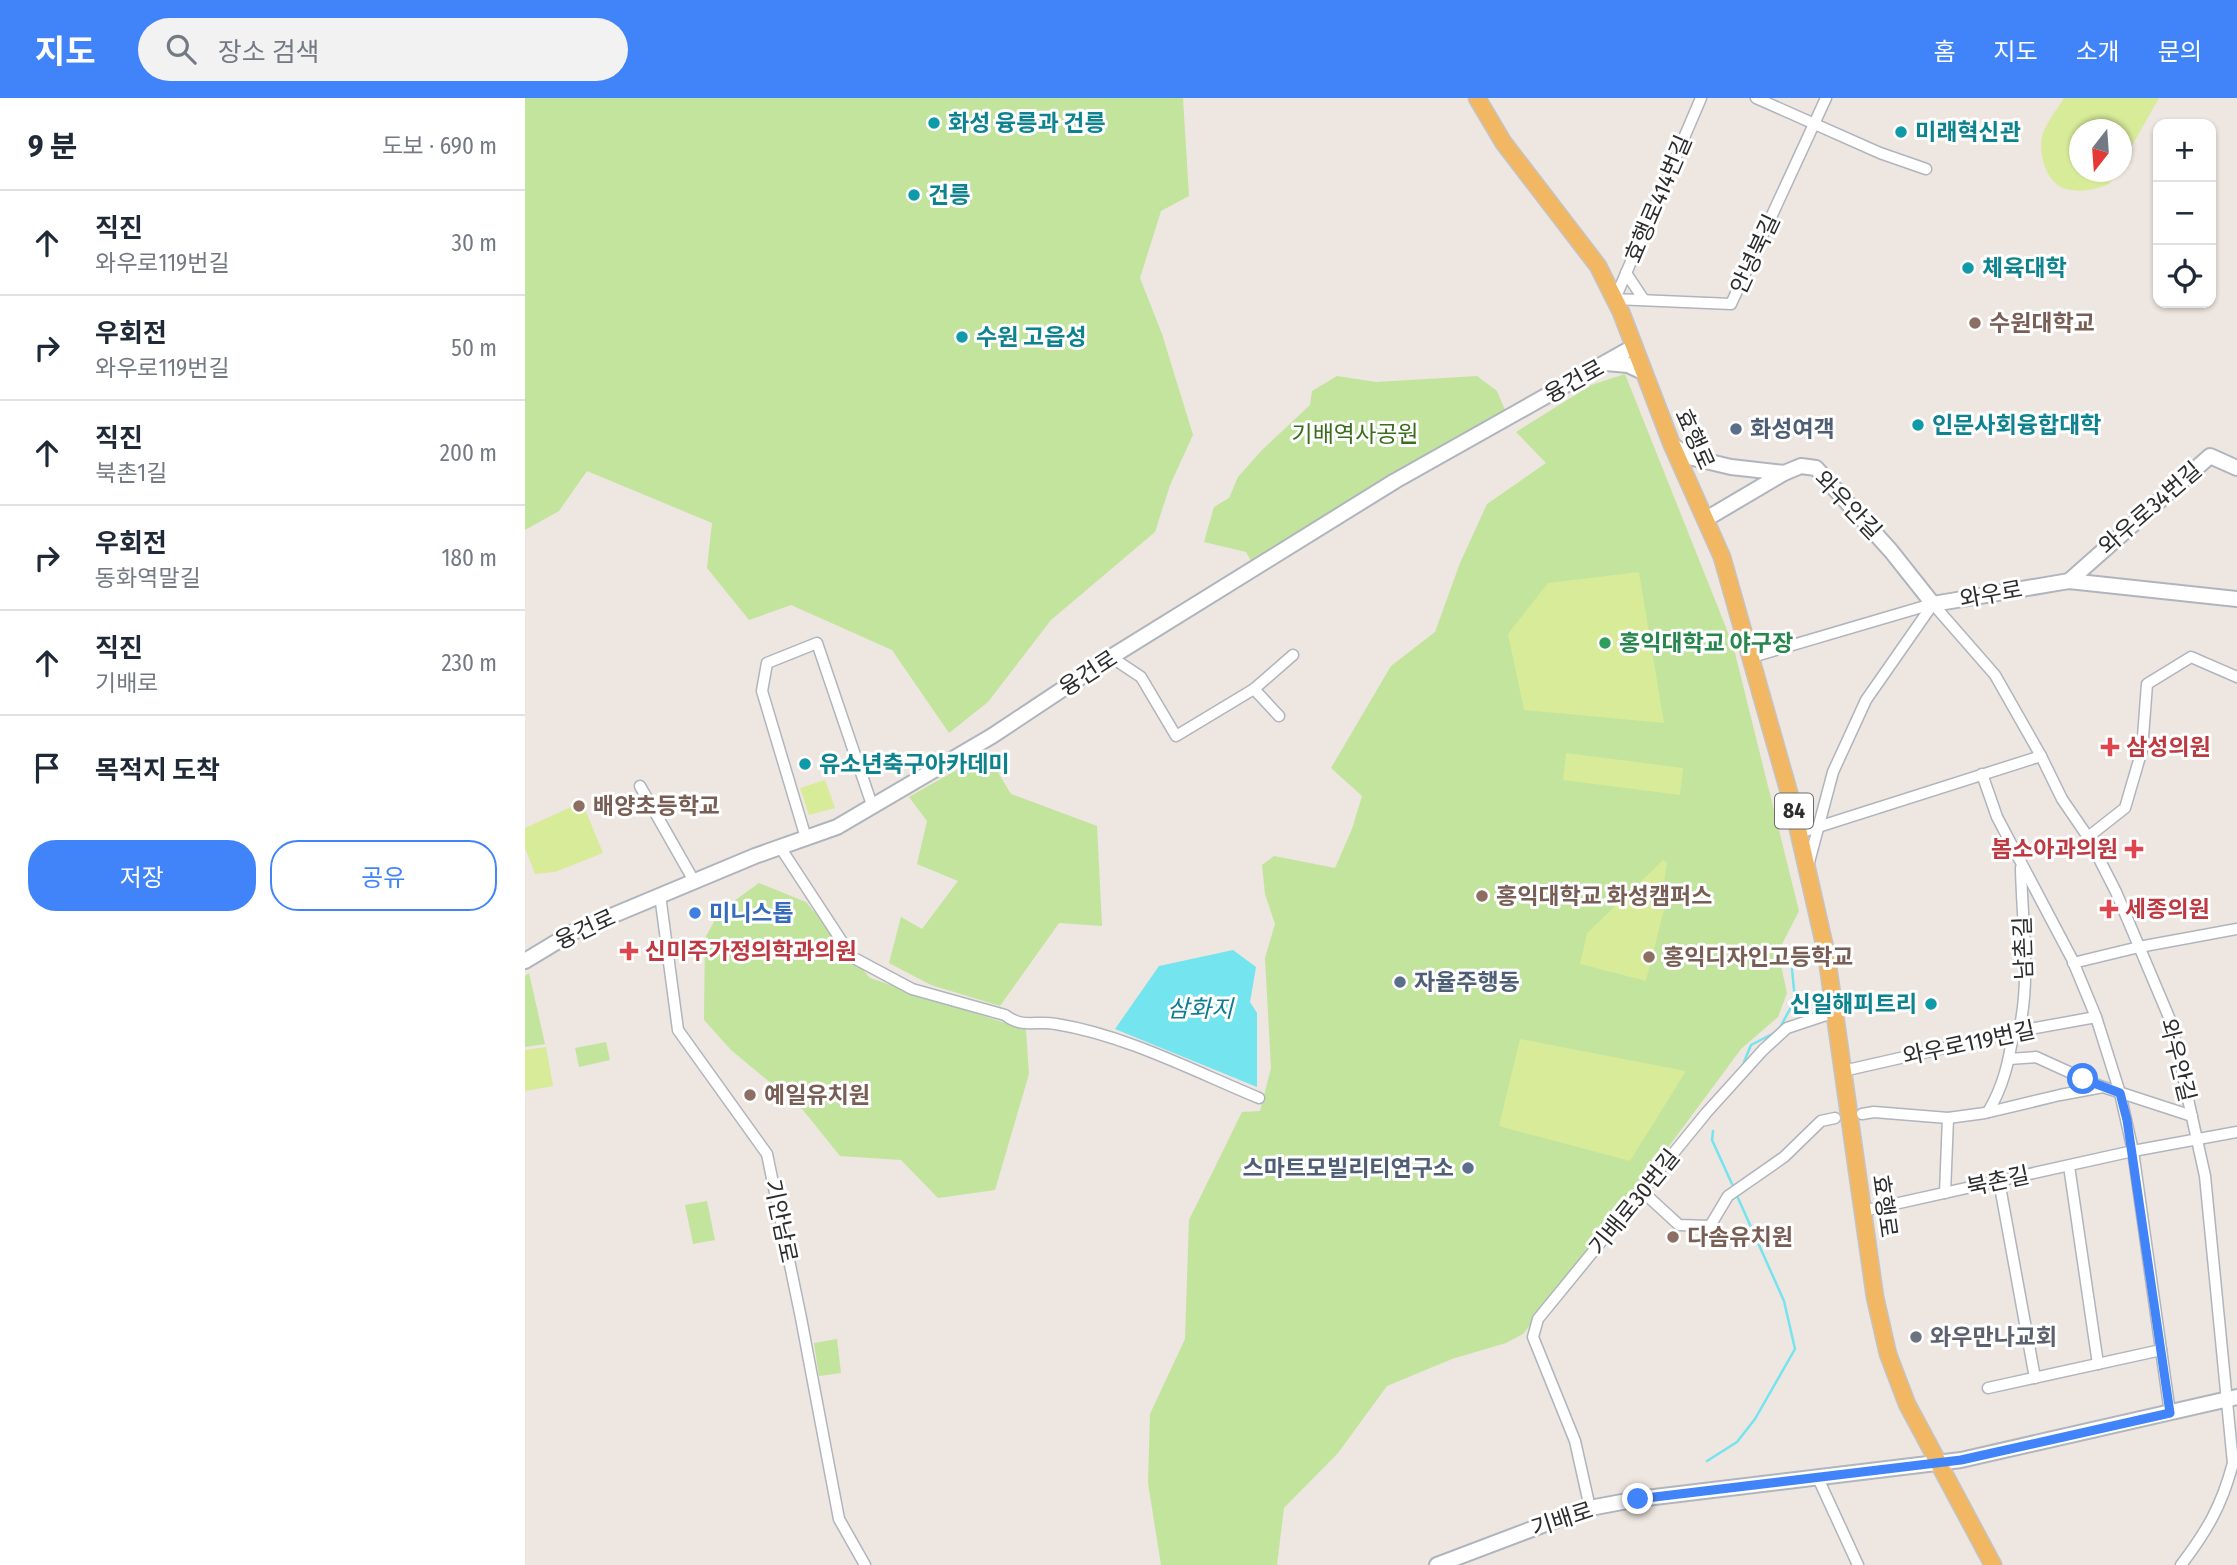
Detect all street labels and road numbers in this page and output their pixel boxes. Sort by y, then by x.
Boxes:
street label: 효행로414번길 [1619,131,1697,267]
street label: 안녕북길 [1724,210,1786,298]
street label: 융건로 [1539,353,1609,409]
street label: 효행로 [1669,404,1721,474]
street label: 와우로34번길 [2093,456,2207,560]
street label: 와우안길 [1809,465,1887,545]
street label: 와우로 [1957,575,2025,613]
street label: 융건로 [1054,644,1122,702]
road number: 84 [1775,794,1813,828]
street label: 융건로 [550,903,620,955]
street label: 남촌길 [2008,916,2038,980]
street label: 와우로119번길 [1900,1015,2038,1071]
street label: 와우안길 [2154,1016,2202,1104]
street label: 기배로30번길 [1583,1143,1685,1261]
street label: 북촌길 [1964,1161,2032,1201]
street label: 효행로 [1867,1173,1903,1239]
street label: 기안남로 [759,1177,803,1265]
street label: 기배로 [1527,1496,1597,1542]

